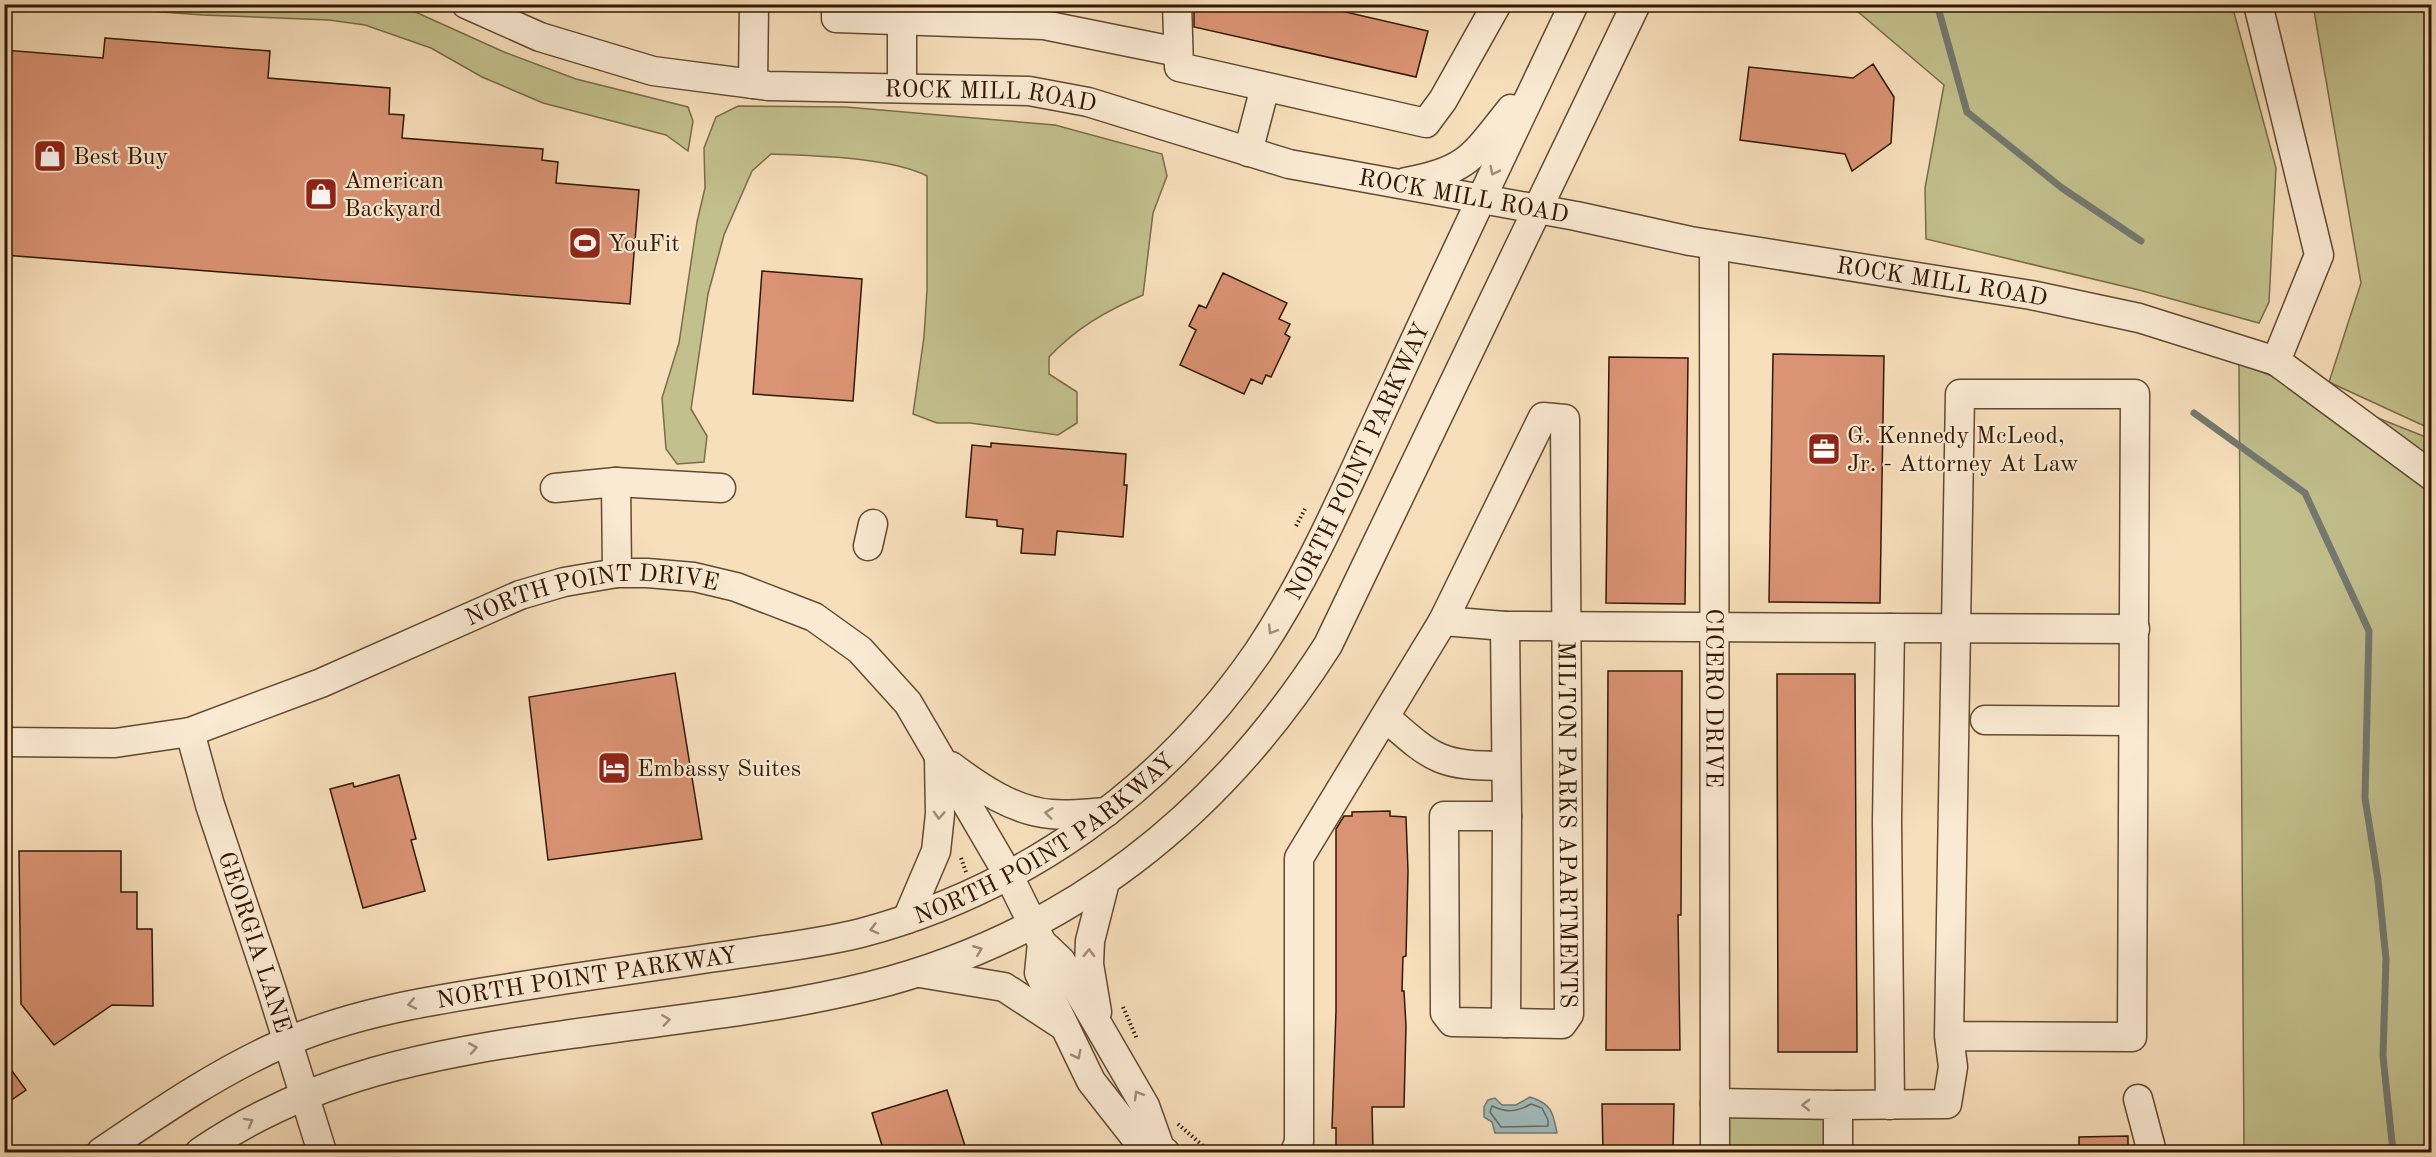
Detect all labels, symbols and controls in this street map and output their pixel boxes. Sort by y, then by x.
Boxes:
street label: ROCK MILL ROAD [884,78,1098,117]
shop icon: Best Buy [32,138,68,174]
place label: Best Buy [73,146,169,170]
one-way arrow [1490,164,1501,175]
street label: ROCK MILL ROAD [1356,167,1570,228]
place label: American Backyard [344,170,444,222]
shop icon: American Backyard [303,176,339,212]
sports icon: YouFit [567,225,603,261]
place label: YouFit [608,233,680,257]
street label: ROCK MILL ROAD [1835,254,2049,312]
street label: NORTH POINT PARKWAY [1282,320,1435,605]
place label: G. Kennedy McLeod, Jr. - Attorney At Law [1847,425,2079,477]
office icon: G. Kennedy McLeod, Jr. - Attorney At Law [1806,431,1842,467]
street label: NORTH POINT DRIVE [462,562,721,632]
street label: CICERO DRIVE [1700,608,1725,788]
one-way arrow [1268,623,1279,634]
street label: MILTON PARKS APARTMENTS [1552,641,1579,1008]
street label: NORTH POINT PARKWAY [911,749,1180,930]
hotel icon: Embassy Suites [596,750,632,786]
place label: Embassy Suites [637,758,801,782]
one-way arrow [1045,807,1054,819]
one-way arrow [933,810,946,819]
street label: GEORGIA LANE [212,849,294,1036]
one-way arrow [869,922,880,934]
street label: NORTH POINT PARKWAY [435,944,739,1014]
one-way arrow [972,945,983,957]
one-way arrow [1083,949,1096,958]
one-way arrow [407,997,417,1010]
one-way arrow [662,1014,671,1026]
one-way arrow [468,1042,478,1055]
one-way arrow [1070,1049,1082,1060]
one-way arrow [1133,1091,1145,1101]
one-way arrow [1801,1098,1810,1111]
one-way arrow [243,1118,254,1129]

